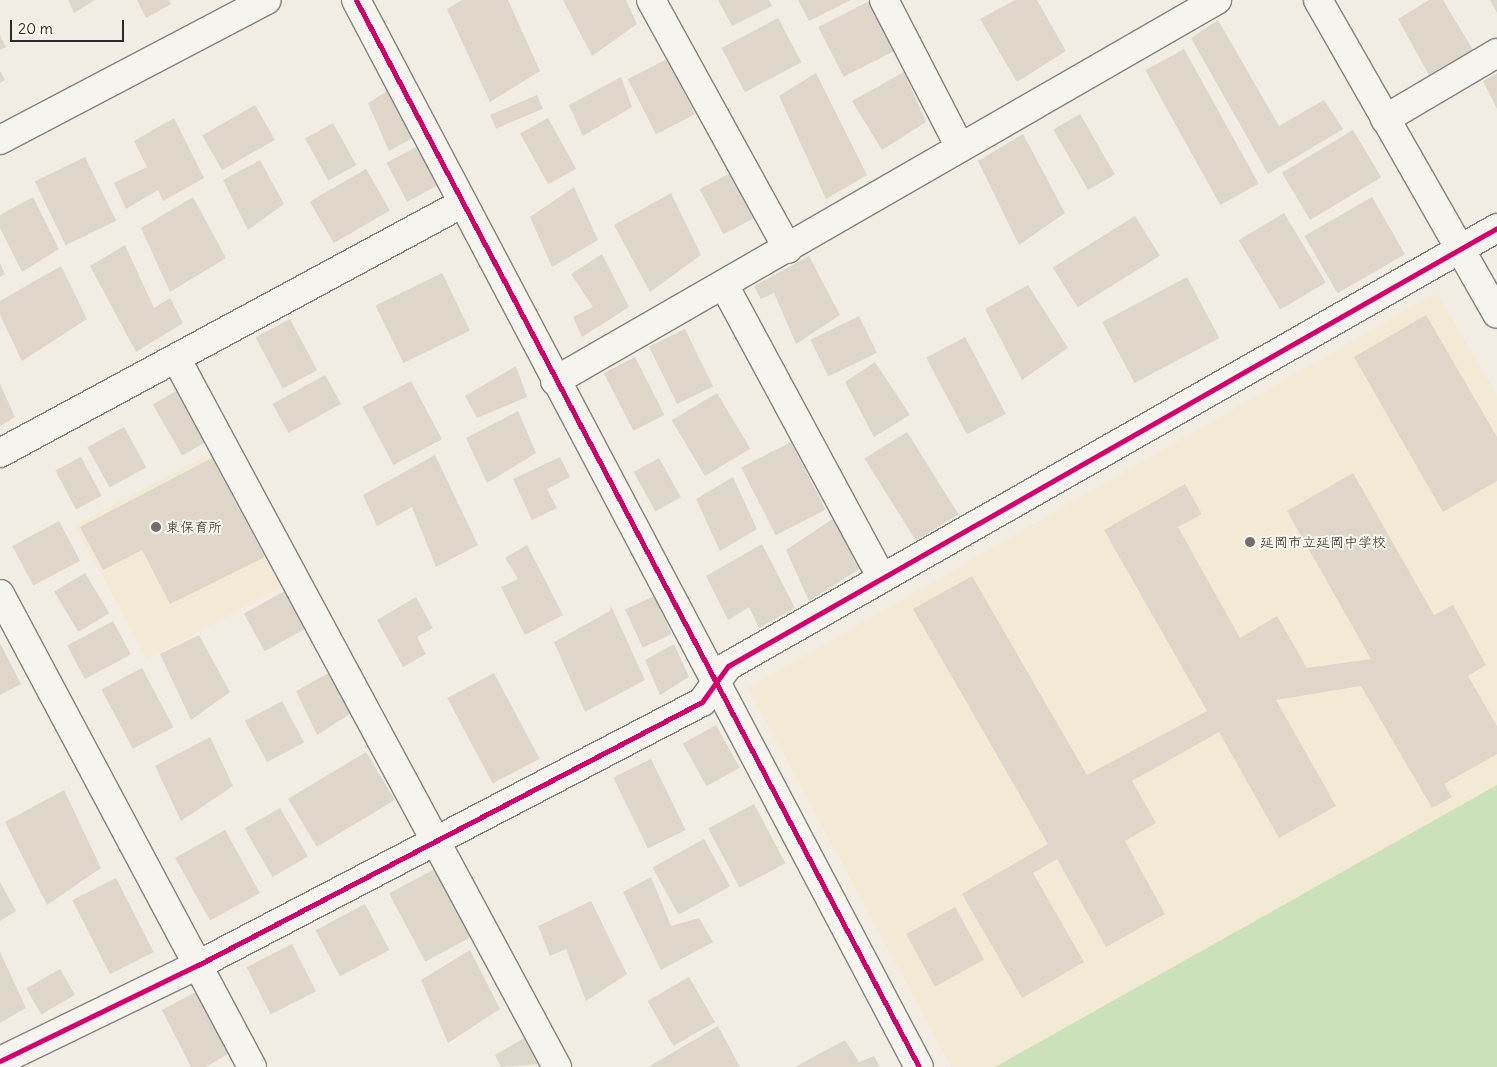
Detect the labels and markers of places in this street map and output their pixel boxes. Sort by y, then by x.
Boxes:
place label: 東保育所 [166,519,222,535]
marker: 東保育所 [150,521,162,533]
place label: 延岡市立延岡中学校 [1260,534,1386,550]
marker: 延岡市立延岡中学校 [1244,536,1256,548]

